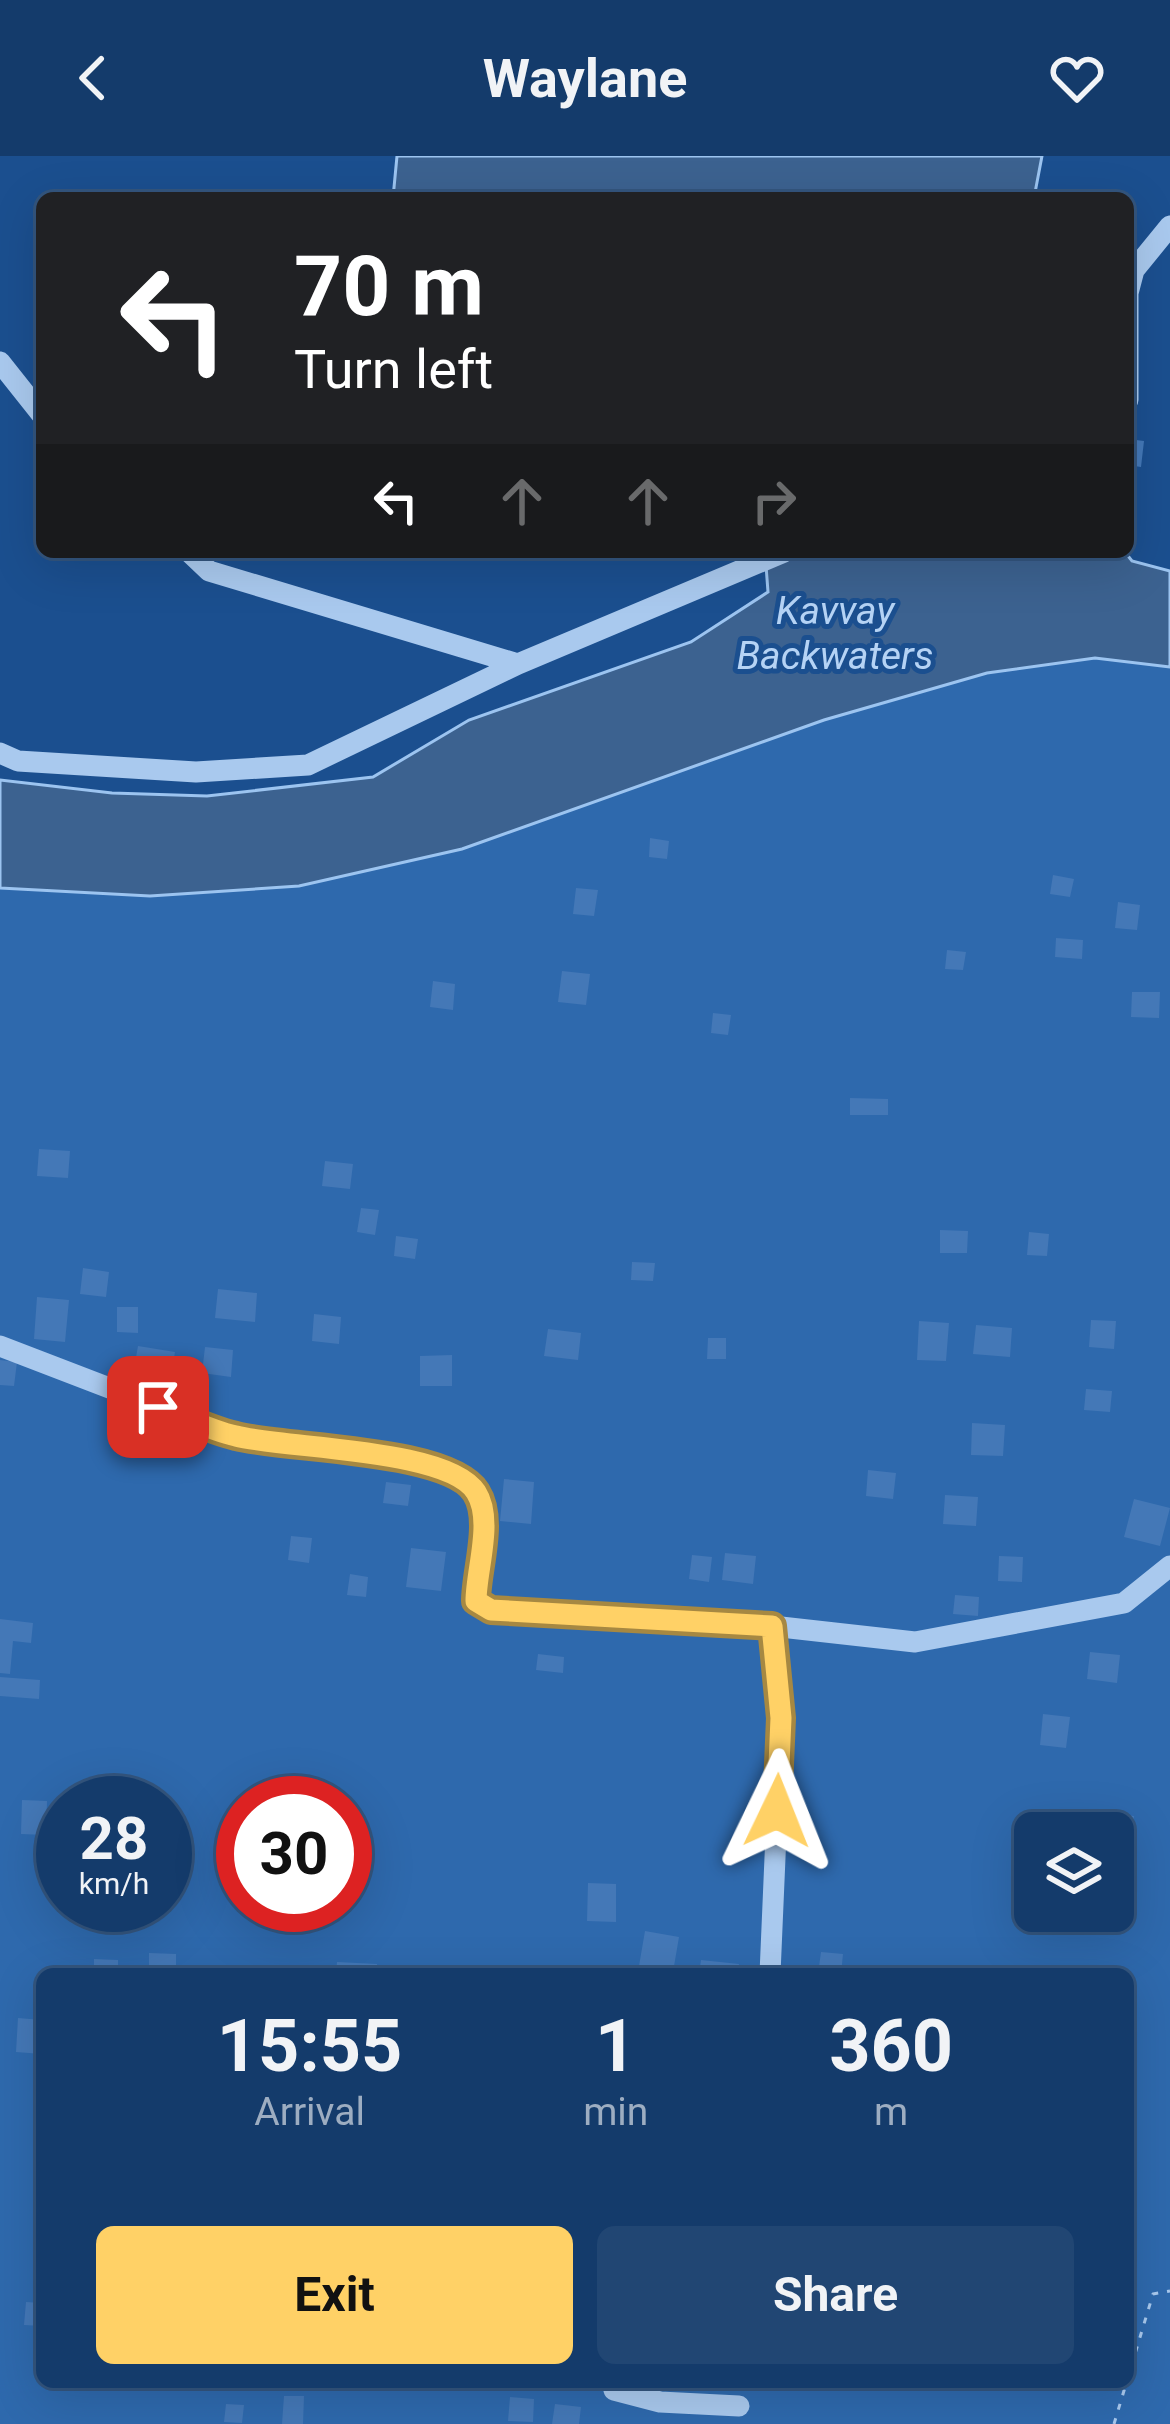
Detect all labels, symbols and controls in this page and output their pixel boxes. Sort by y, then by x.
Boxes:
icon: back [60,45,126,111]
icon: heart [1044,45,1110,111]
text: Waylane [483,47,687,110]
text: 70 m [294,237,484,336]
icon: left [96,240,252,396]
text: Turn left [294,338,493,401]
icon: left [363,468,429,534]
icon: ahead [489,468,555,534]
icon: ahead [615,468,681,534]
icon: right [741,468,807,534]
water label: Kavvay Backwaters [737,588,933,679]
pin [107,1356,209,1458]
icon: arrive [125,1374,191,1440]
position arrow [714,1748,840,1874]
speed limit sign: 30 [216,1776,372,1932]
text: 28 [80,1803,148,1874]
map controls [1014,1812,1134,1932]
button: layers [1014,1812,1134,1932]
text: km/h [79,1866,149,1901]
text: 15:55 [217,2004,402,2089]
text: 1 [595,2004,636,2089]
text: 360 [829,2004,953,2089]
text: Arrival [254,2089,365,2135]
text: min [583,2089,648,2135]
text: m [874,2089,908,2135]
button: Exit [96,2226,573,2364]
button: Share [597,2226,1074,2364]

